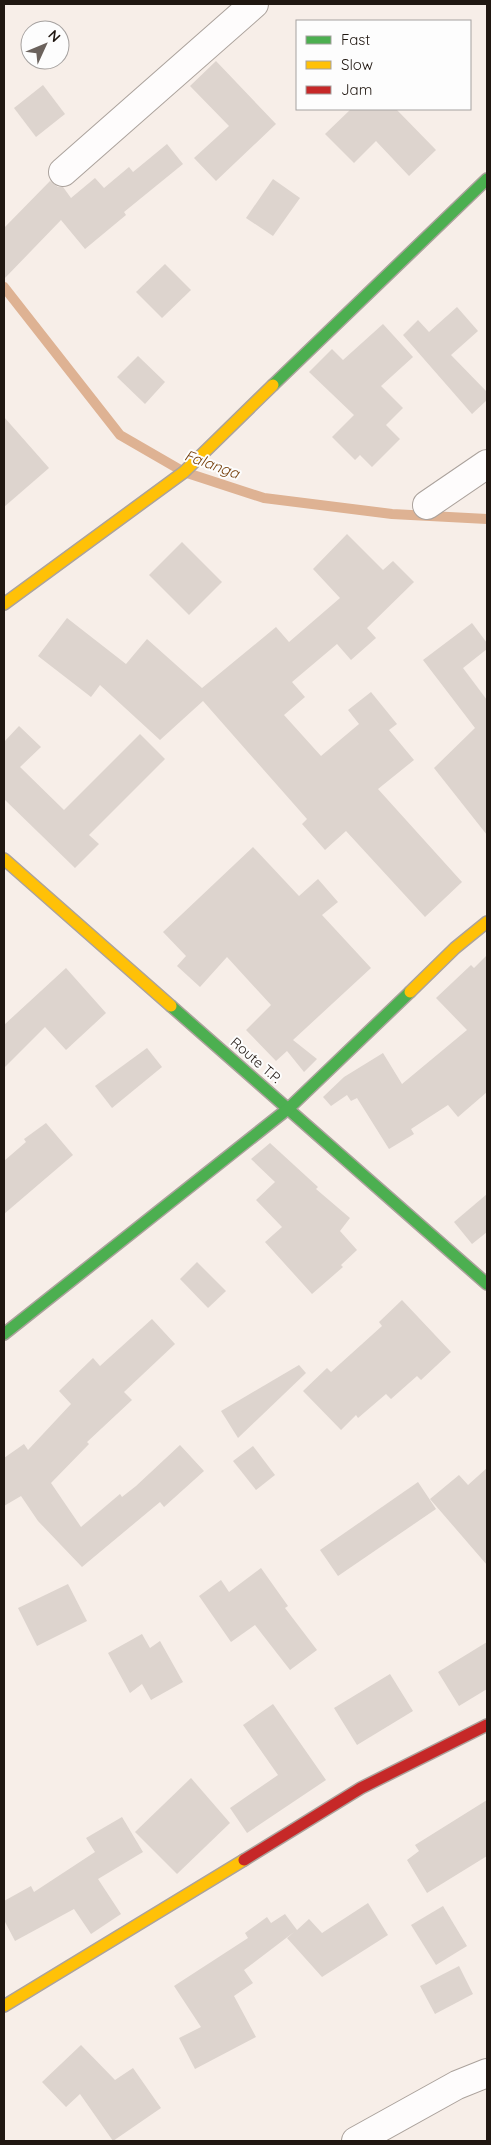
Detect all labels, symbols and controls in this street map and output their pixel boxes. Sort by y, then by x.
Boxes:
north arrow [20,20,70,70]
legend [296,20,471,110]
text: N [44,26,64,46]
text: Fast [341,30,370,49]
text: Slow [341,55,373,74]
text: Jam [341,80,372,99]
water label: Falanga [182,445,243,483]
street label: Route T.P. [227,1033,285,1087]

